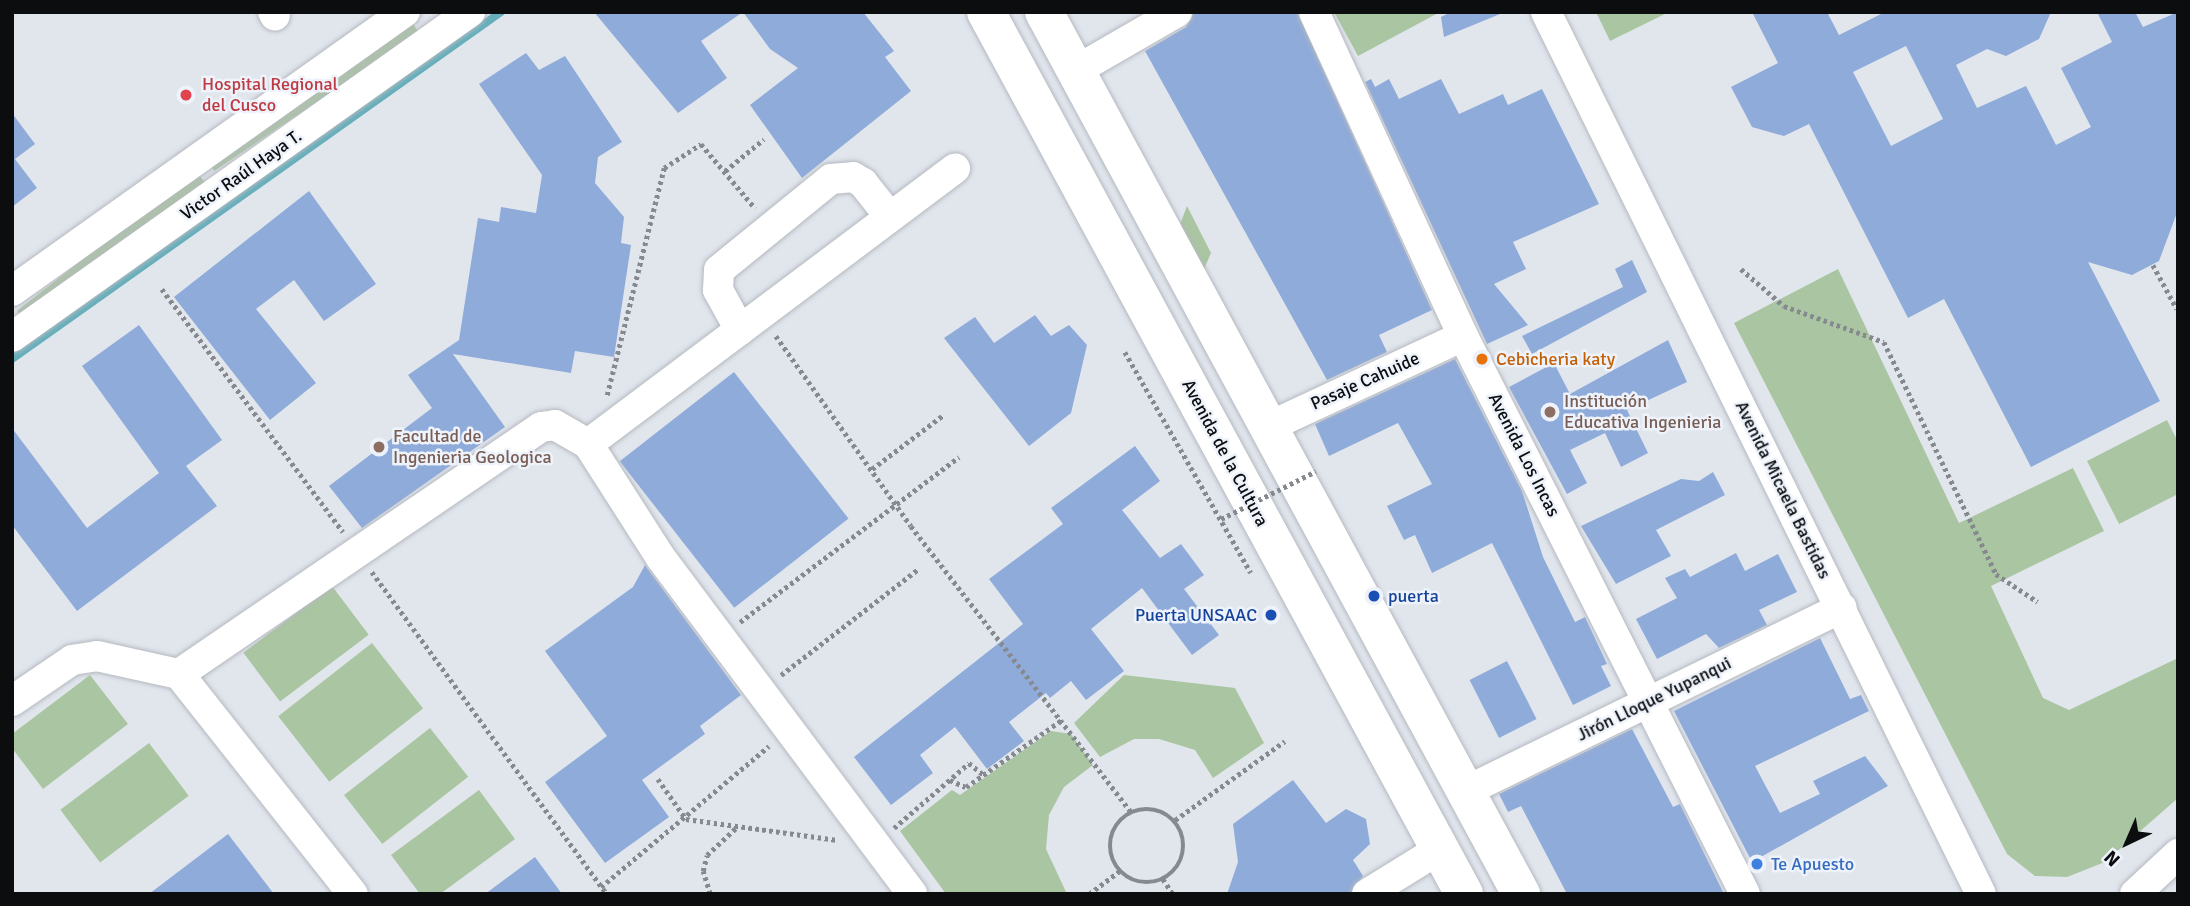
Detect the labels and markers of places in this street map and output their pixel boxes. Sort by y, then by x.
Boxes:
place label: Hospital Regional del Cusco [202,74,338,116]
marker: Hospital Regional del Cusco [176,85,196,105]
place label: Cebicheria katy [1496,348,1615,370]
marker: Cebicheria katy [1474,351,1490,367]
place label: Institución Educativa Ingenieria [1564,391,1721,434]
marker: Institución Educativa Ingenieria [1542,404,1558,420]
place label: Facultad de Ingenieria Geologica [393,426,552,468]
marker: Facultad de Ingenieria Geologica [371,439,387,455]
place label: puerta [1388,585,1439,607]
marker: puerta [1366,588,1382,604]
place label: Puerta UNSAAC [1135,604,1257,626]
marker: Puerta UNSAAC [1263,607,1279,623]
place label: Te Apuesto [1771,853,1854,875]
marker: Te Apuesto [1749,856,1765,872]

